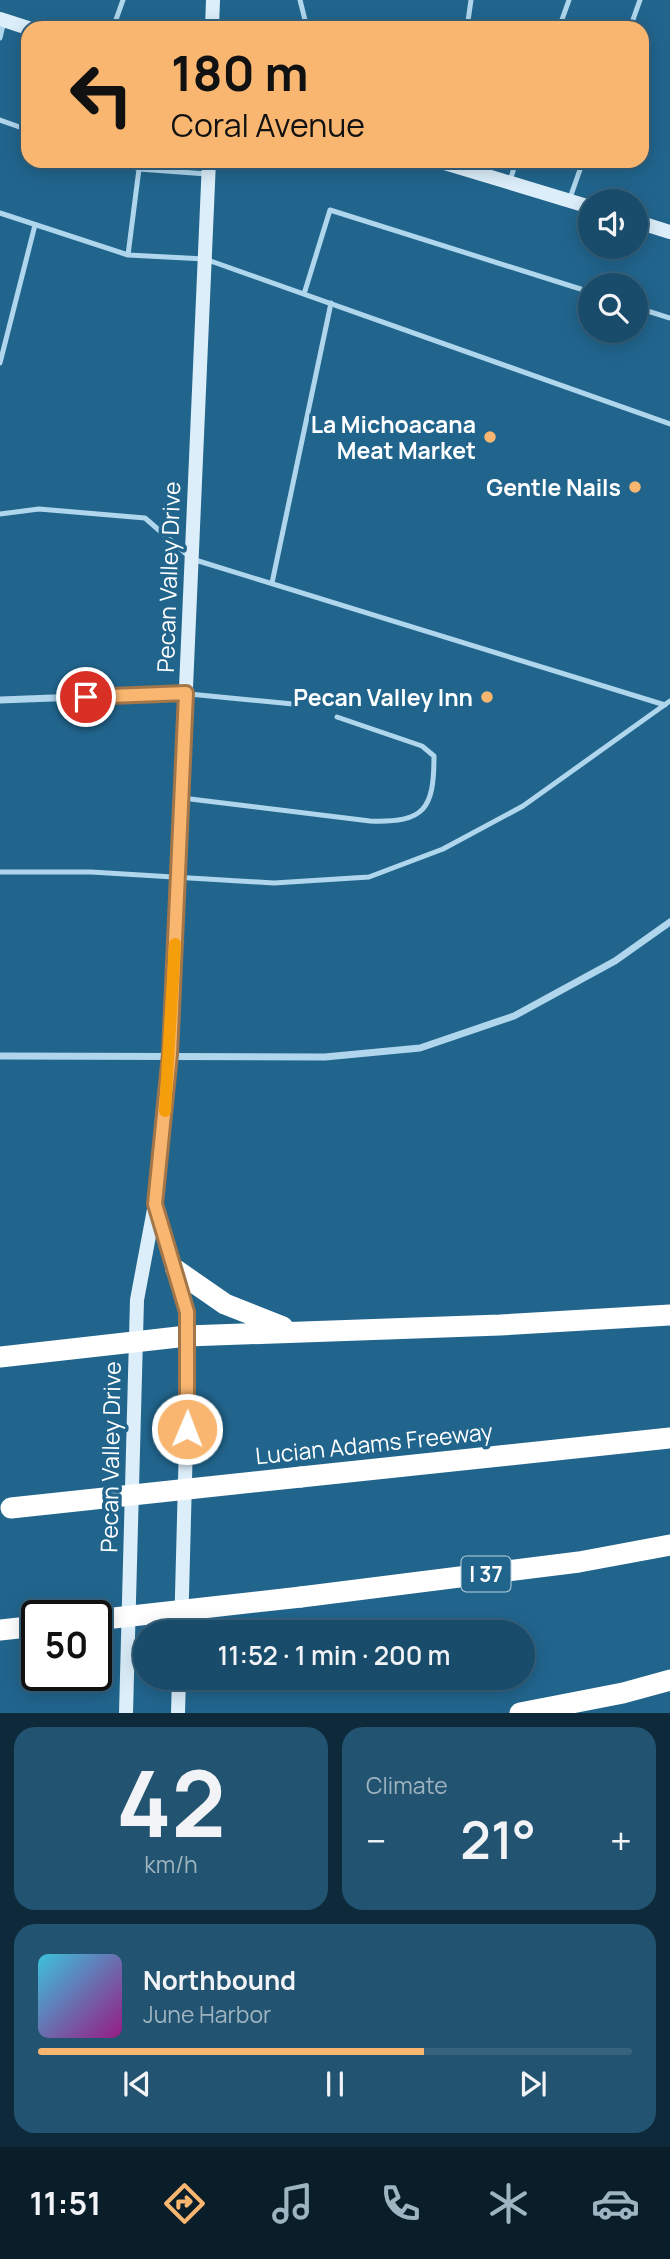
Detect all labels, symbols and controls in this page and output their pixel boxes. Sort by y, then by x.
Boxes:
text: 180 m [171,39,309,106]
icon: left [56,49,147,140]
text: Coral Avenue [171,103,365,147]
map controls [578,189,648,343]
button: sound [578,189,648,259]
button: search [578,273,648,343]
place label: La Michoacana Meat Market [311,408,476,466]
marker: La Michoacana Meat Market [482,429,498,445]
place label: Gentle Nails [486,471,621,503]
marker: Gentle Nails [627,479,643,495]
street label: Pecan Valley Drive [149,481,187,673]
pin [56,667,116,727]
icon: arrive [67,678,105,716]
place label: Pecan Valley Inn [293,681,473,713]
marker: Pecan Valley Inn [479,689,495,705]
street label: Pecan Valley Drive [92,1361,128,1553]
position arrow [150,1392,224,1466]
street label: Lucian Adams Freeway [254,1415,494,1471]
road number: I 37 [462,1556,510,1592]
speed limit sign: 50 [21,1600,112,1691]
text: 11:52 · 1 min · 200 m [218,1637,450,1673]
text: 42 [116,1740,226,1864]
text: Climate [366,1769,448,1801]
text: 21° [460,1804,536,1875]
text: − [366,1814,387,1866]
text: + [610,1814,632,1866]
text: km/h [144,1848,198,1880]
text: Northbound [143,1962,296,1998]
text: June Harbor [143,1998,271,2030]
icon: previous [118,2065,156,2103]
icon: pause [316,2065,354,2103]
icon: next [514,2065,552,2103]
icon: directions [160,2179,209,2228]
icon: music [268,2179,317,2228]
icon: phone [376,2179,425,2228]
icon: climate [484,2179,533,2228]
icon: car [591,2179,640,2228]
text: 11:51 [29,2181,101,2225]

